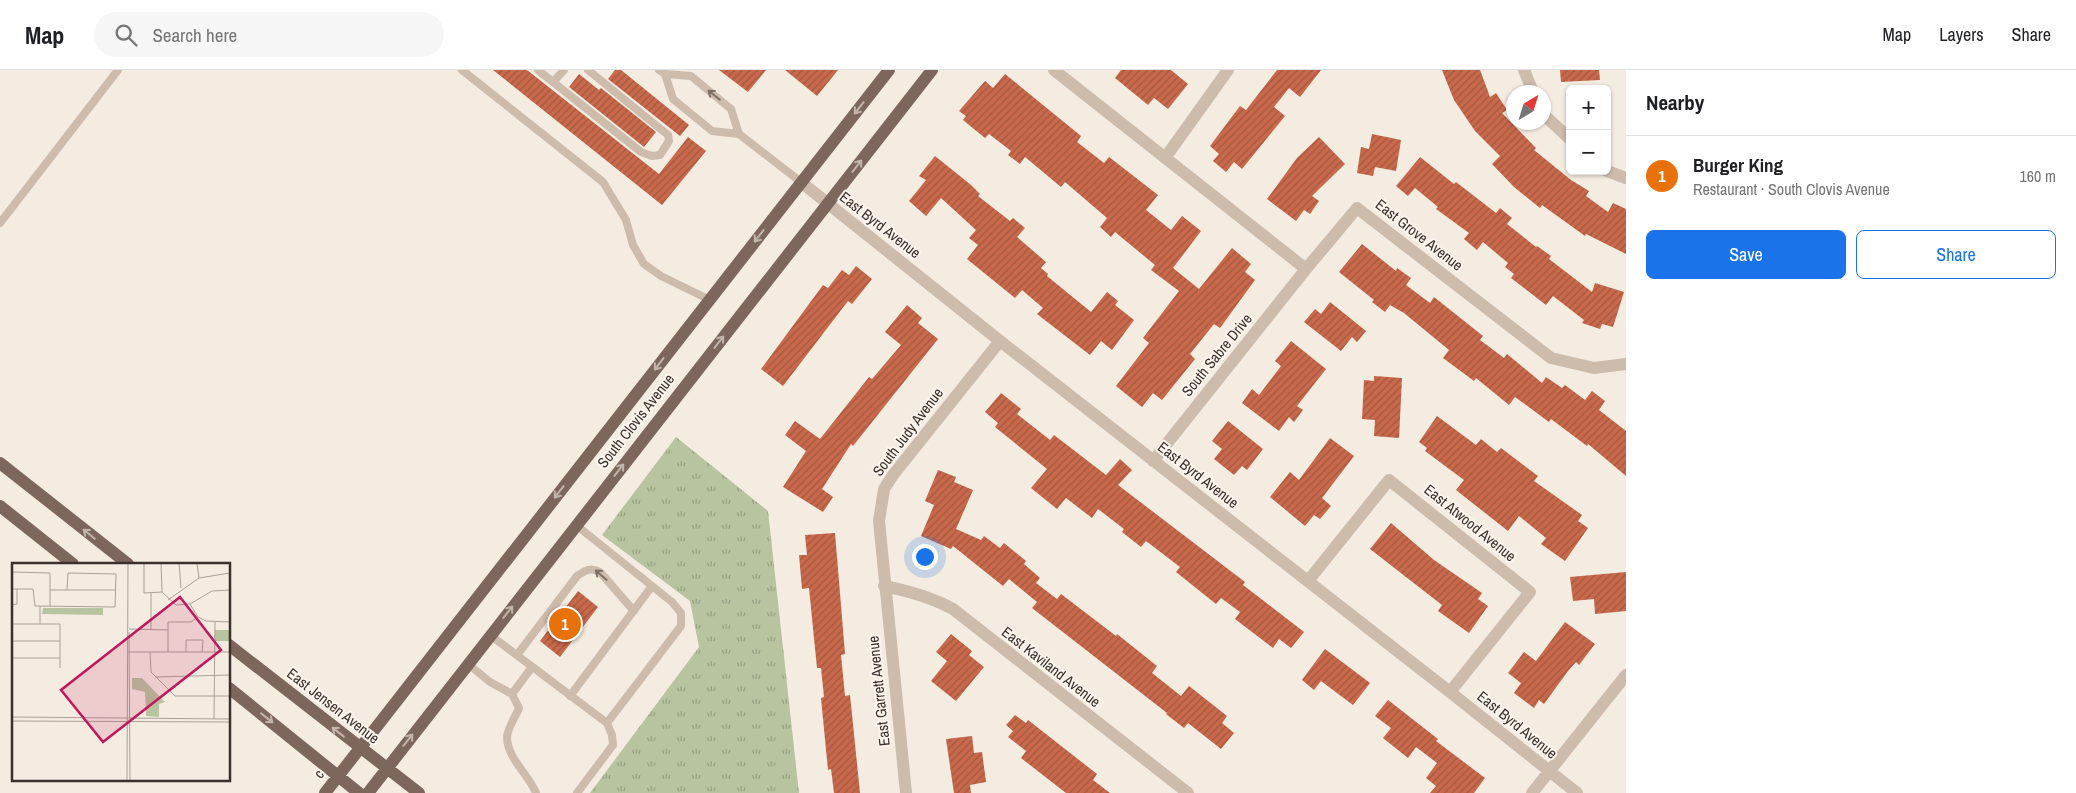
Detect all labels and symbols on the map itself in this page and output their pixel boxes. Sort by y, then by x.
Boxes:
north arrow [1506,85,1551,130]
one-way arrow [707,90,721,100]
one-way arrow [854,101,865,114]
one-way arrow [851,160,862,173]
street label: East Byrd Avenue [835,186,925,263]
street label: East Grove Avenue [1371,194,1468,276]
one-way arrow [754,229,764,243]
street label: South Sabre Drive [1177,309,1257,401]
one-way arrow [713,336,724,349]
one-way arrow [654,357,664,371]
street label: South Clovis Avenue [592,369,679,472]
street label: South Judy Avenue [867,383,948,480]
street label: East Byrd Avenue [1153,436,1243,513]
one-way arrow [613,464,624,477]
street label: East Atwood Avenue [1420,479,1521,566]
one-way arrow [554,485,564,499]
one-way arrow [83,528,96,539]
your location [912,544,938,570]
inset map [12,563,230,780]
one-way arrow [595,569,608,581]
one-way arrow [503,605,513,619]
pin: 1 [549,605,581,643]
street label: East Kaviland Avenue [998,621,1105,712]
street label: East Garrett Avenue [862,635,895,747]
street label: East Jensen Avenue [283,663,384,748]
street label: East Byrd Avenue [1473,686,1562,764]
one-way arrow [260,713,273,724]
one-way arrow [332,726,345,737]
one-way arrow [402,734,413,747]
street label: c [308,765,329,783]

